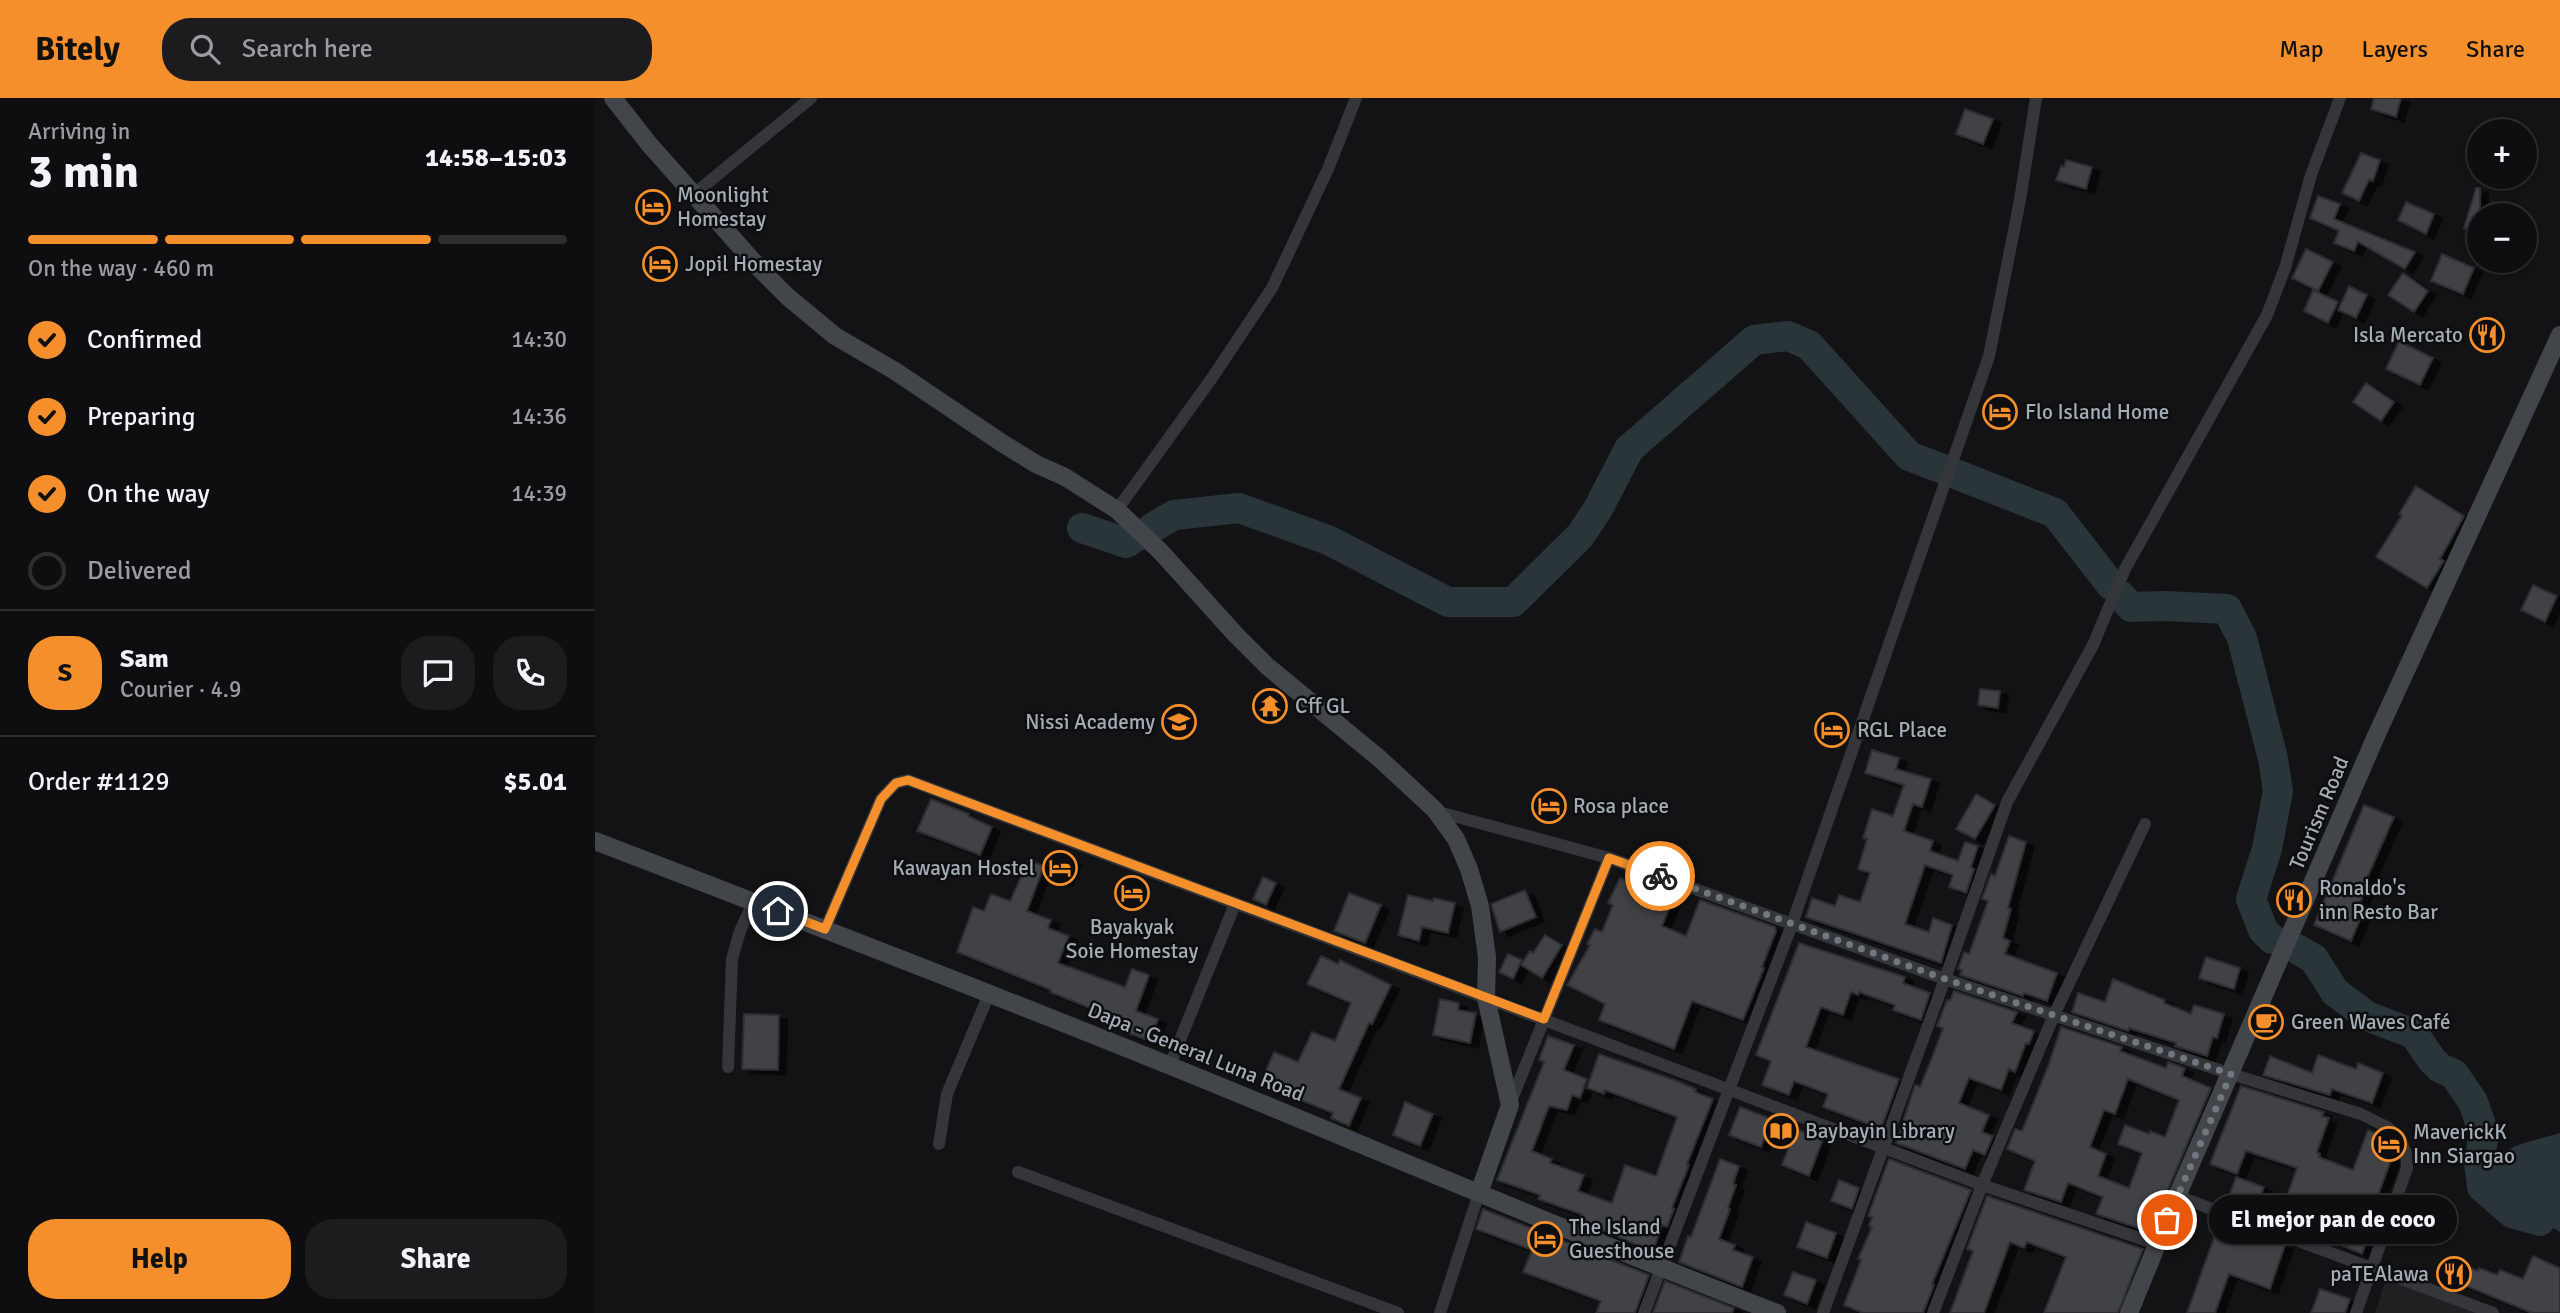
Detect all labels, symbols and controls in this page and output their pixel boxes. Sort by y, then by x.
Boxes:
search box [162,18,652,81]
text: Bitely [35,29,120,70]
icon: search [186,30,224,68]
text: Search here [242,33,373,65]
text: Map [2279,34,2324,64]
text: Layers [2362,34,2428,64]
text: Share [2466,34,2525,64]
text: Arriving in [28,117,130,146]
map controls [2467,119,2537,273]
button: + [2467,119,2537,189]
text: 14:58–15:03 [425,142,567,174]
text: 3 min [28,144,139,200]
place label: Moonlight Homestay [677,182,769,232]
hotel icon: Moonlight Homestay [634,188,672,226]
button: − [2467,203,2537,273]
hotel icon: Jopil Homestay [641,245,679,283]
place label: Jopil Homestay [685,251,822,277]
text: On the way · 460 m [28,254,214,283]
restaurant icon: Isla Mercato [2468,316,2506,354]
icon: check [28,321,66,359]
place label: Isla Mercato [2353,322,2463,348]
text: Confirmed [87,324,202,356]
text: 14:30 [511,325,567,354]
hotel icon: Flo Island Home [1981,393,2019,431]
icon: check [28,398,66,436]
place label: Flo Island Home [2025,399,2169,425]
text: Preparing [87,401,195,433]
text: 14:36 [511,402,567,431]
icon: check [28,475,66,513]
text: On the way [87,478,210,510]
text: 14:39 [511,479,567,508]
text: Delivered [87,555,192,587]
button: chat [401,636,475,710]
button: phone [493,636,567,710]
text: Sam [120,643,169,675]
text: S [58,657,72,689]
text: Courier · 4.9 [120,675,241,704]
temple icon: Cff GL [1251,687,1289,725]
place label: Cff GL [1295,693,1351,719]
school or university icon: Nissi Academy [1160,703,1198,741]
place label: Nissi Academy [1025,709,1155,735]
hotel icon: RGL Place [1813,711,1851,749]
place label: RGL Place [1857,717,1947,743]
street label: Tourism Road [2284,753,2354,873]
text: Order #1129 [28,766,169,798]
text: $5.01 [503,766,567,798]
hotel icon: Rosa place [1530,787,1568,825]
place label: Rosa place [1573,793,1669,819]
courier [1625,841,1695,911]
hotel icon: Kawayan Hostel [1041,849,1079,887]
place label: Kawayan Hostel [892,855,1035,881]
icon: bike [1641,857,1679,895]
hotel icon: Bayakyak Soie Homestay [1113,874,1151,912]
place label: Ronaldo's inn Resto Bar [2319,875,2438,925]
pin [748,881,808,941]
restaurant icon: Ronaldo's inn Resto Bar [2275,881,2313,919]
icon: home [759,892,797,930]
place label: Bayakyak Soie Homestay [1066,914,1198,964]
street label: Dapa - General Luna Road [1084,997,1308,1107]
cafe icon: Green Waves Café [2247,1003,2285,1041]
place label: Green Waves Café [2291,1009,2450,1035]
library icon: Baybayin Library [1762,1112,1800,1150]
place label: Baybayin Library [1805,1118,1955,1144]
place label: MaverickK Inn Siargao [2413,1119,2515,1169]
hotel icon: MaverickK Inn Siargao [2370,1125,2408,1163]
pin [2137,1190,2197,1250]
callout: El mejor pan de coco [2209,1196,2457,1244]
icon: bag [2148,1201,2186,1239]
text: El mejor pan de coco [2231,1205,2435,1234]
place label: The Island Guesthouse [1569,1214,1675,1264]
button: Help [28,1219,291,1299]
button: Share [305,1219,567,1299]
hotel icon: The Island Guesthouse [1526,1220,1564,1258]
restaurant icon: paTEAlawa [2435,1255,2473,1293]
place label: paTEAlawa [2330,1261,2429,1287]

